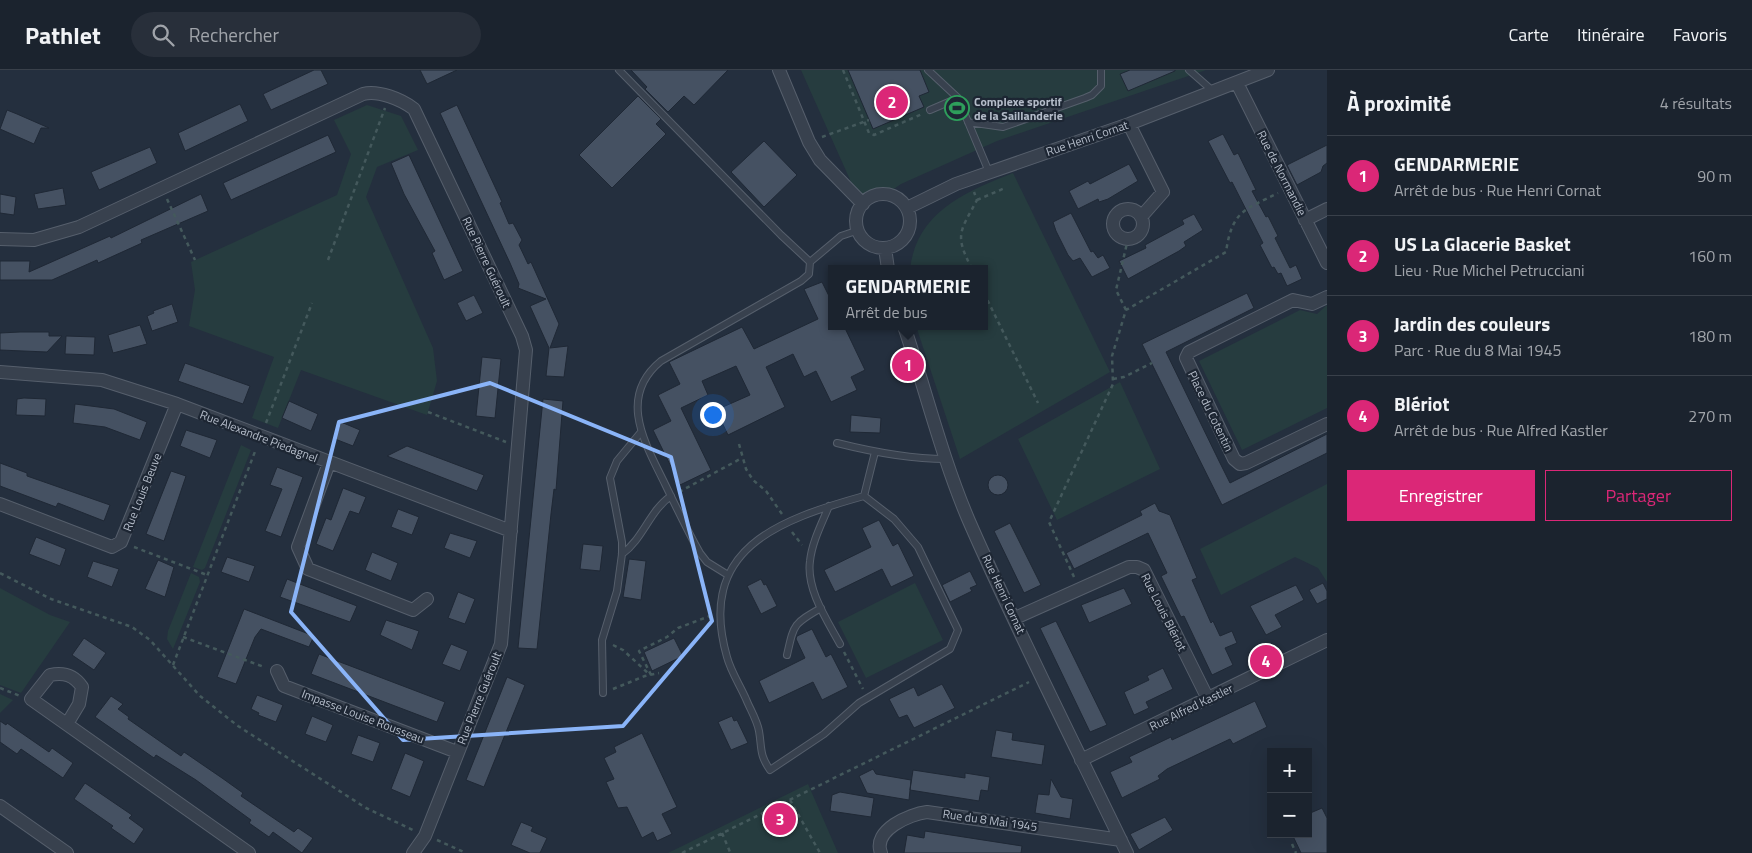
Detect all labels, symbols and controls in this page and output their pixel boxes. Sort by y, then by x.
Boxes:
search box [131,12,481,57]
text: Pathlet [25,17,101,53]
text: Rechercher [189,20,279,49]
icon: search [149,21,177,49]
text: Carte [1508,21,1549,48]
text: Itinéraire [1577,21,1645,48]
text: Favoris [1673,21,1727,48]
pin: 2 [876,83,908,121]
text: À proximité [1347,87,1451,119]
text: 4 résultats [1660,91,1732,115]
place label: Complexe sportif de la Saillanderie [974,92,1063,125]
sports icon: Complexe sportif de la Saillanderie [944,95,970,121]
street label: Rue Henri Cornat [1043,115,1131,161]
street label: Rue de Normandie [1252,127,1312,219]
text: GENDARMERIE [1394,149,1519,178]
text: 1 [1359,164,1367,188]
text: 90 m [1697,164,1732,188]
text: Arrêt de bus · Rue Henri Cornat [1394,178,1601,202]
street label: Rue Pierre Guéroult [458,213,517,311]
text: US La Glacerie Basket [1394,229,1571,258]
text: 2 [1359,244,1367,268]
text: 160 m [1688,244,1732,268]
text: Lieu · Rue Michel Petrucciani [1394,258,1585,282]
popup [828,265,988,330]
text: GENDARMERIE [845,271,971,300]
text: Arrêt de bus [845,300,928,324]
text: Jardin des couleurs [1394,309,1550,338]
text: 3 [1359,324,1367,348]
text: 180 m [1688,324,1732,348]
text: Parc · Rue du 8 Mai 1945 [1394,338,1561,362]
pin: 1 [892,346,924,384]
street label: Place du Cotentin [1183,367,1239,455]
text: Blériot [1394,389,1449,418]
your location [700,402,726,428]
text: 4 [1359,404,1367,428]
text: 270 m [1688,404,1732,428]
street label: Rue Alexandre Piedagnel [197,405,321,467]
text: Arrêt de bus · Rue Alfred Kastler [1394,418,1608,442]
street label: Rue Louis Beuve [118,450,166,534]
button: Enregistrer [1347,470,1535,521]
button: Partager [1545,470,1732,521]
street label: Rue Henri Cornat [977,551,1031,638]
street label: Rue Louis Blériot [1136,570,1192,655]
pin: 4 [1250,642,1282,680]
street label: Rue Pierre Guéroult [452,648,507,747]
street label: Rue Alfred Kastler [1146,679,1236,735]
street label: Impasse Louise Rousseau [299,684,427,748]
map controls [1267,748,1312,838]
button: + [1267,748,1312,793]
button: − [1267,793,1312,838]
pin: 3 [764,800,796,838]
street label: Rue du 8 Mai 1945 [941,804,1039,836]

